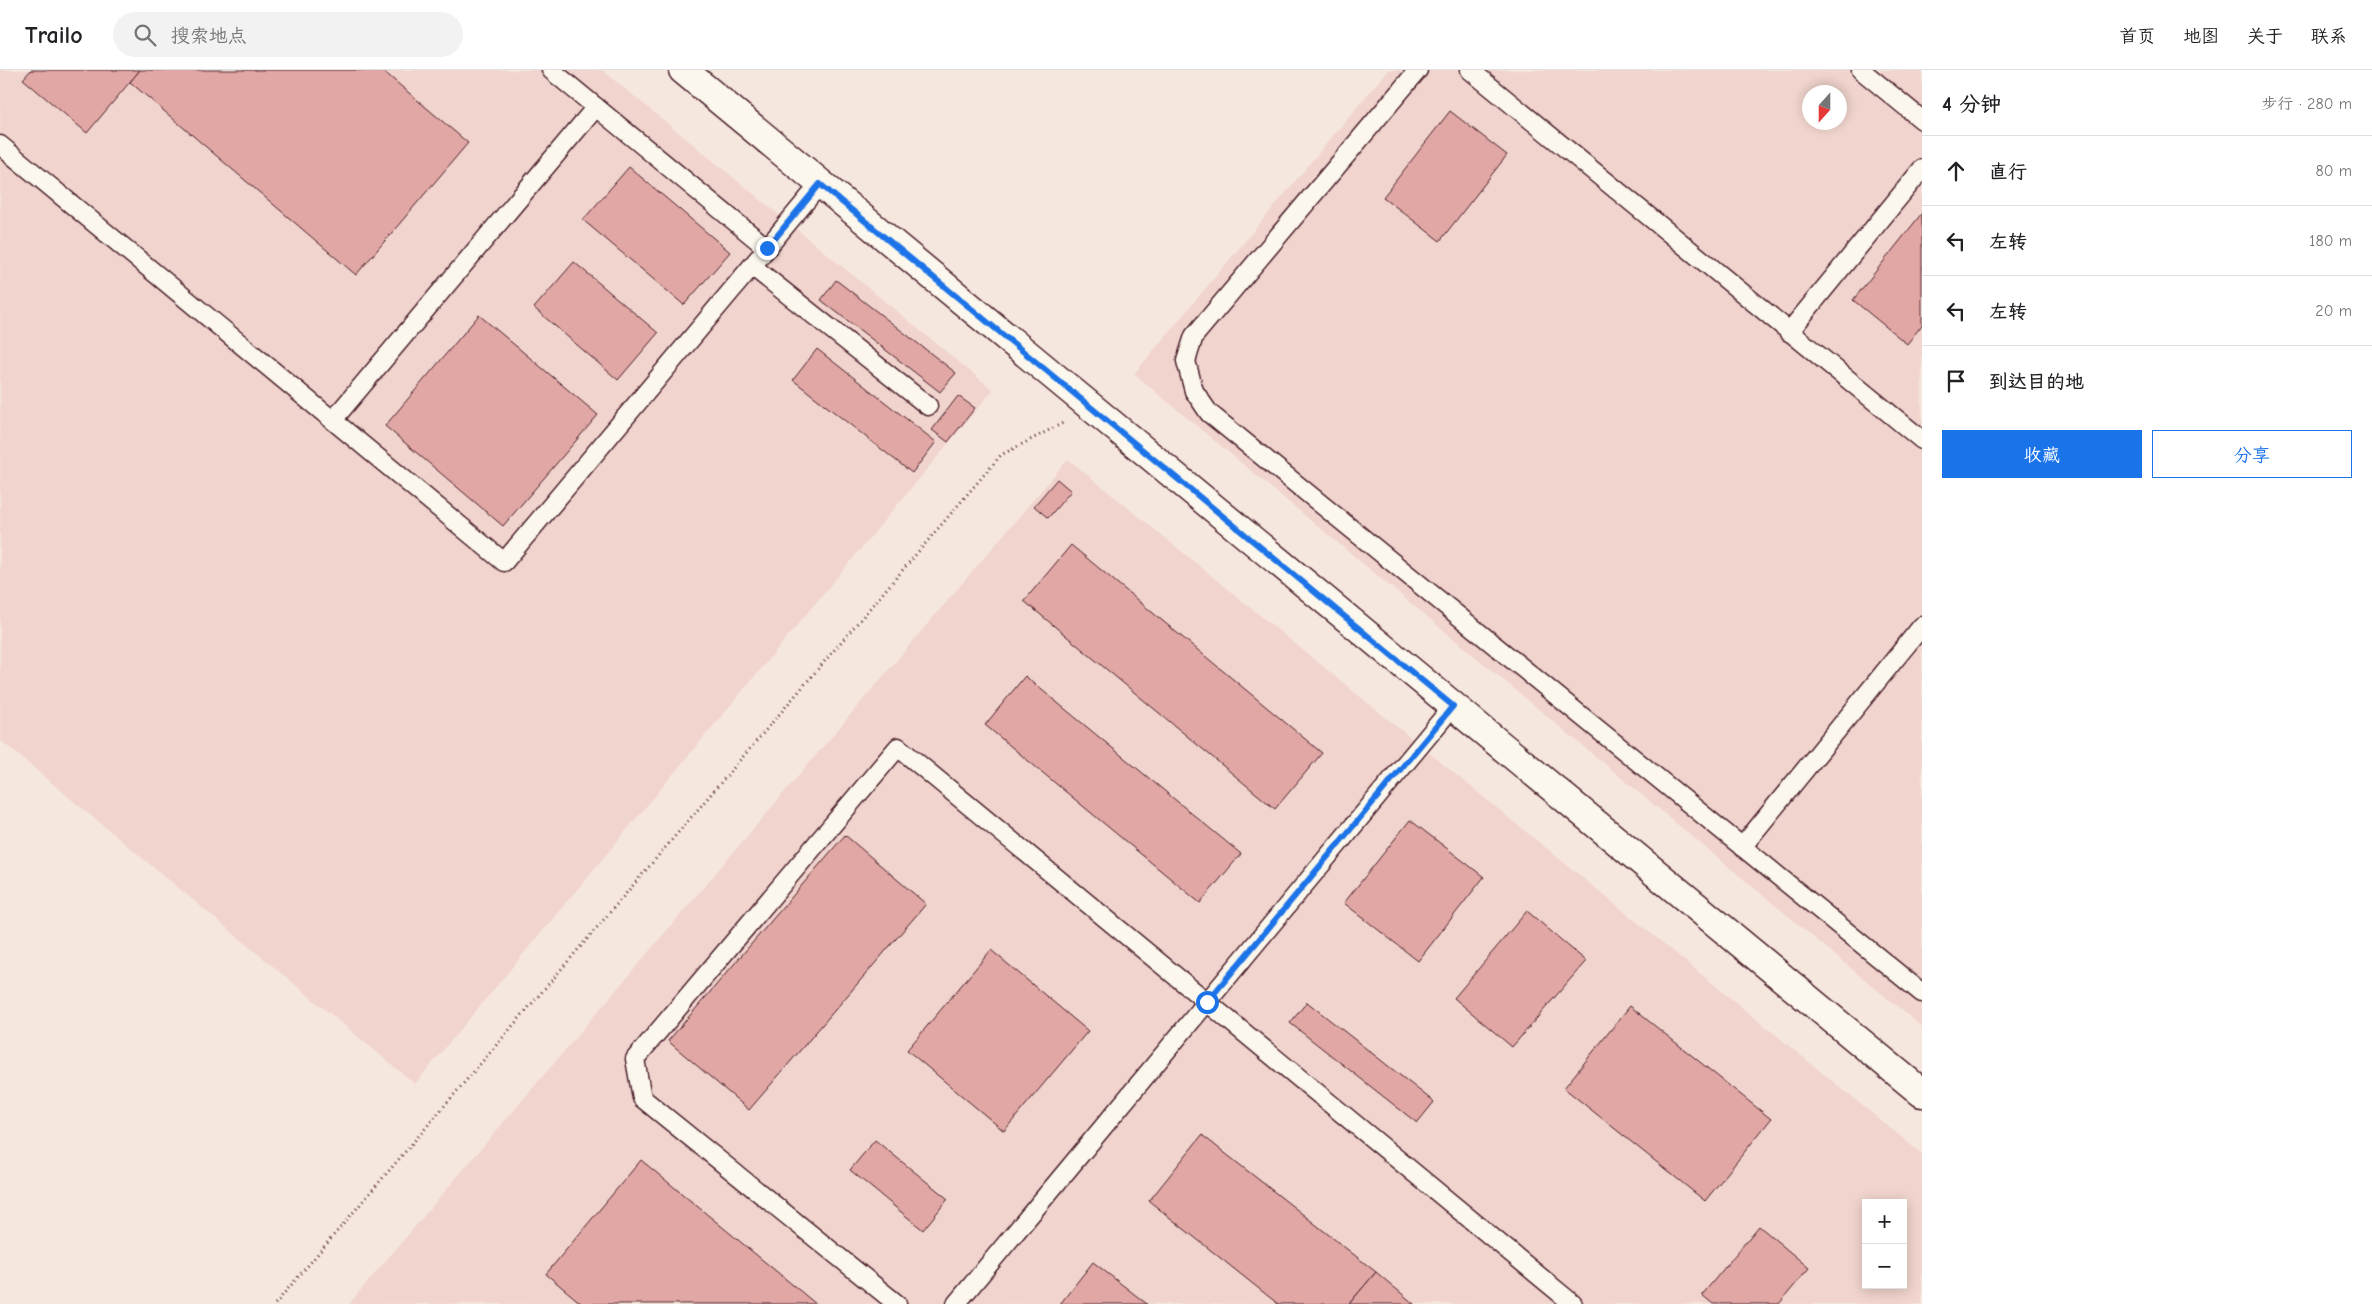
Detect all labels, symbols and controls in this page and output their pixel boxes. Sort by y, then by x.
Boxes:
search box [113,12,463,57]
text: Trailo [25,21,83,49]
icon: search [131,21,159,49]
text: 搜索地点 [171,25,247,47]
text: 首页 [2119,26,2155,47]
text: 地图 [2183,26,2219,47]
text: 关于 [2247,26,2283,47]
text: 联系 [2311,26,2347,47]
north arrow [1802,85,1847,130]
text: 4 分钟 [1942,92,2001,116]
text: 步行 · 280 m [2262,95,2352,113]
icon: ahead [1942,157,1970,185]
text: 直行 [1989,161,2027,183]
text: 80 m [2315,162,2352,180]
icon: left [1942,227,1970,255]
text: 左转 [1989,231,2027,253]
text: 180 m [2309,232,2352,250]
route end [756,237,779,260]
icon: left [1942,297,1970,325]
text: 左转 [1989,301,2027,323]
text: 20 m [2315,302,2352,320]
icon: arrive [1942,367,1970,395]
text: 到达目的地 [1989,371,2084,393]
button: 收藏 [1942,430,2142,478]
button: 分享 [2152,430,2352,478]
route start [1196,991,1219,1014]
map controls [1862,1199,1907,1289]
button: + [1862,1199,1907,1244]
button: − [1862,1244,1907,1289]

